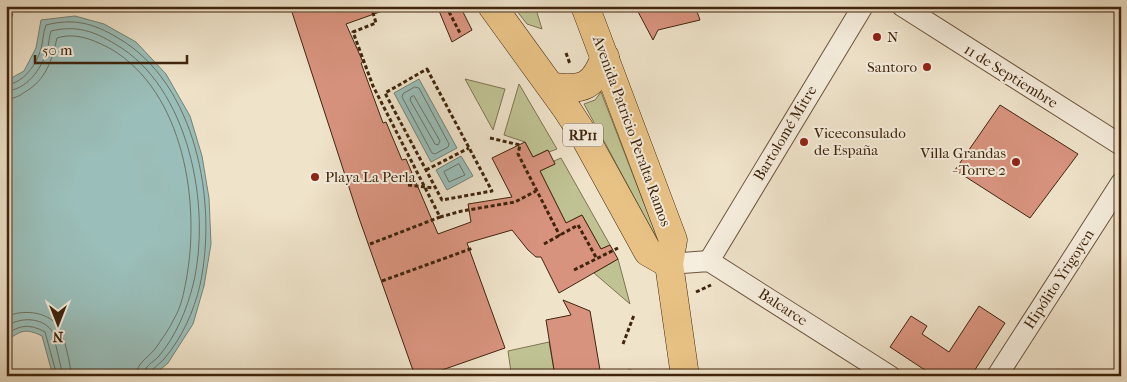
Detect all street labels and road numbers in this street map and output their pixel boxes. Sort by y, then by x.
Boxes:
street label: Avenida Patricio Peralta Ramos [589,32,675,229]
street label: 11 de Septiembre [961,40,1062,112]
street label: Bartolomé Mitre [750,82,821,184]
road number: RP11 [563,124,603,146]
street label: Hipólito Yrigoyen [1020,226,1098,332]
street label: Balcarce [755,285,811,330]

